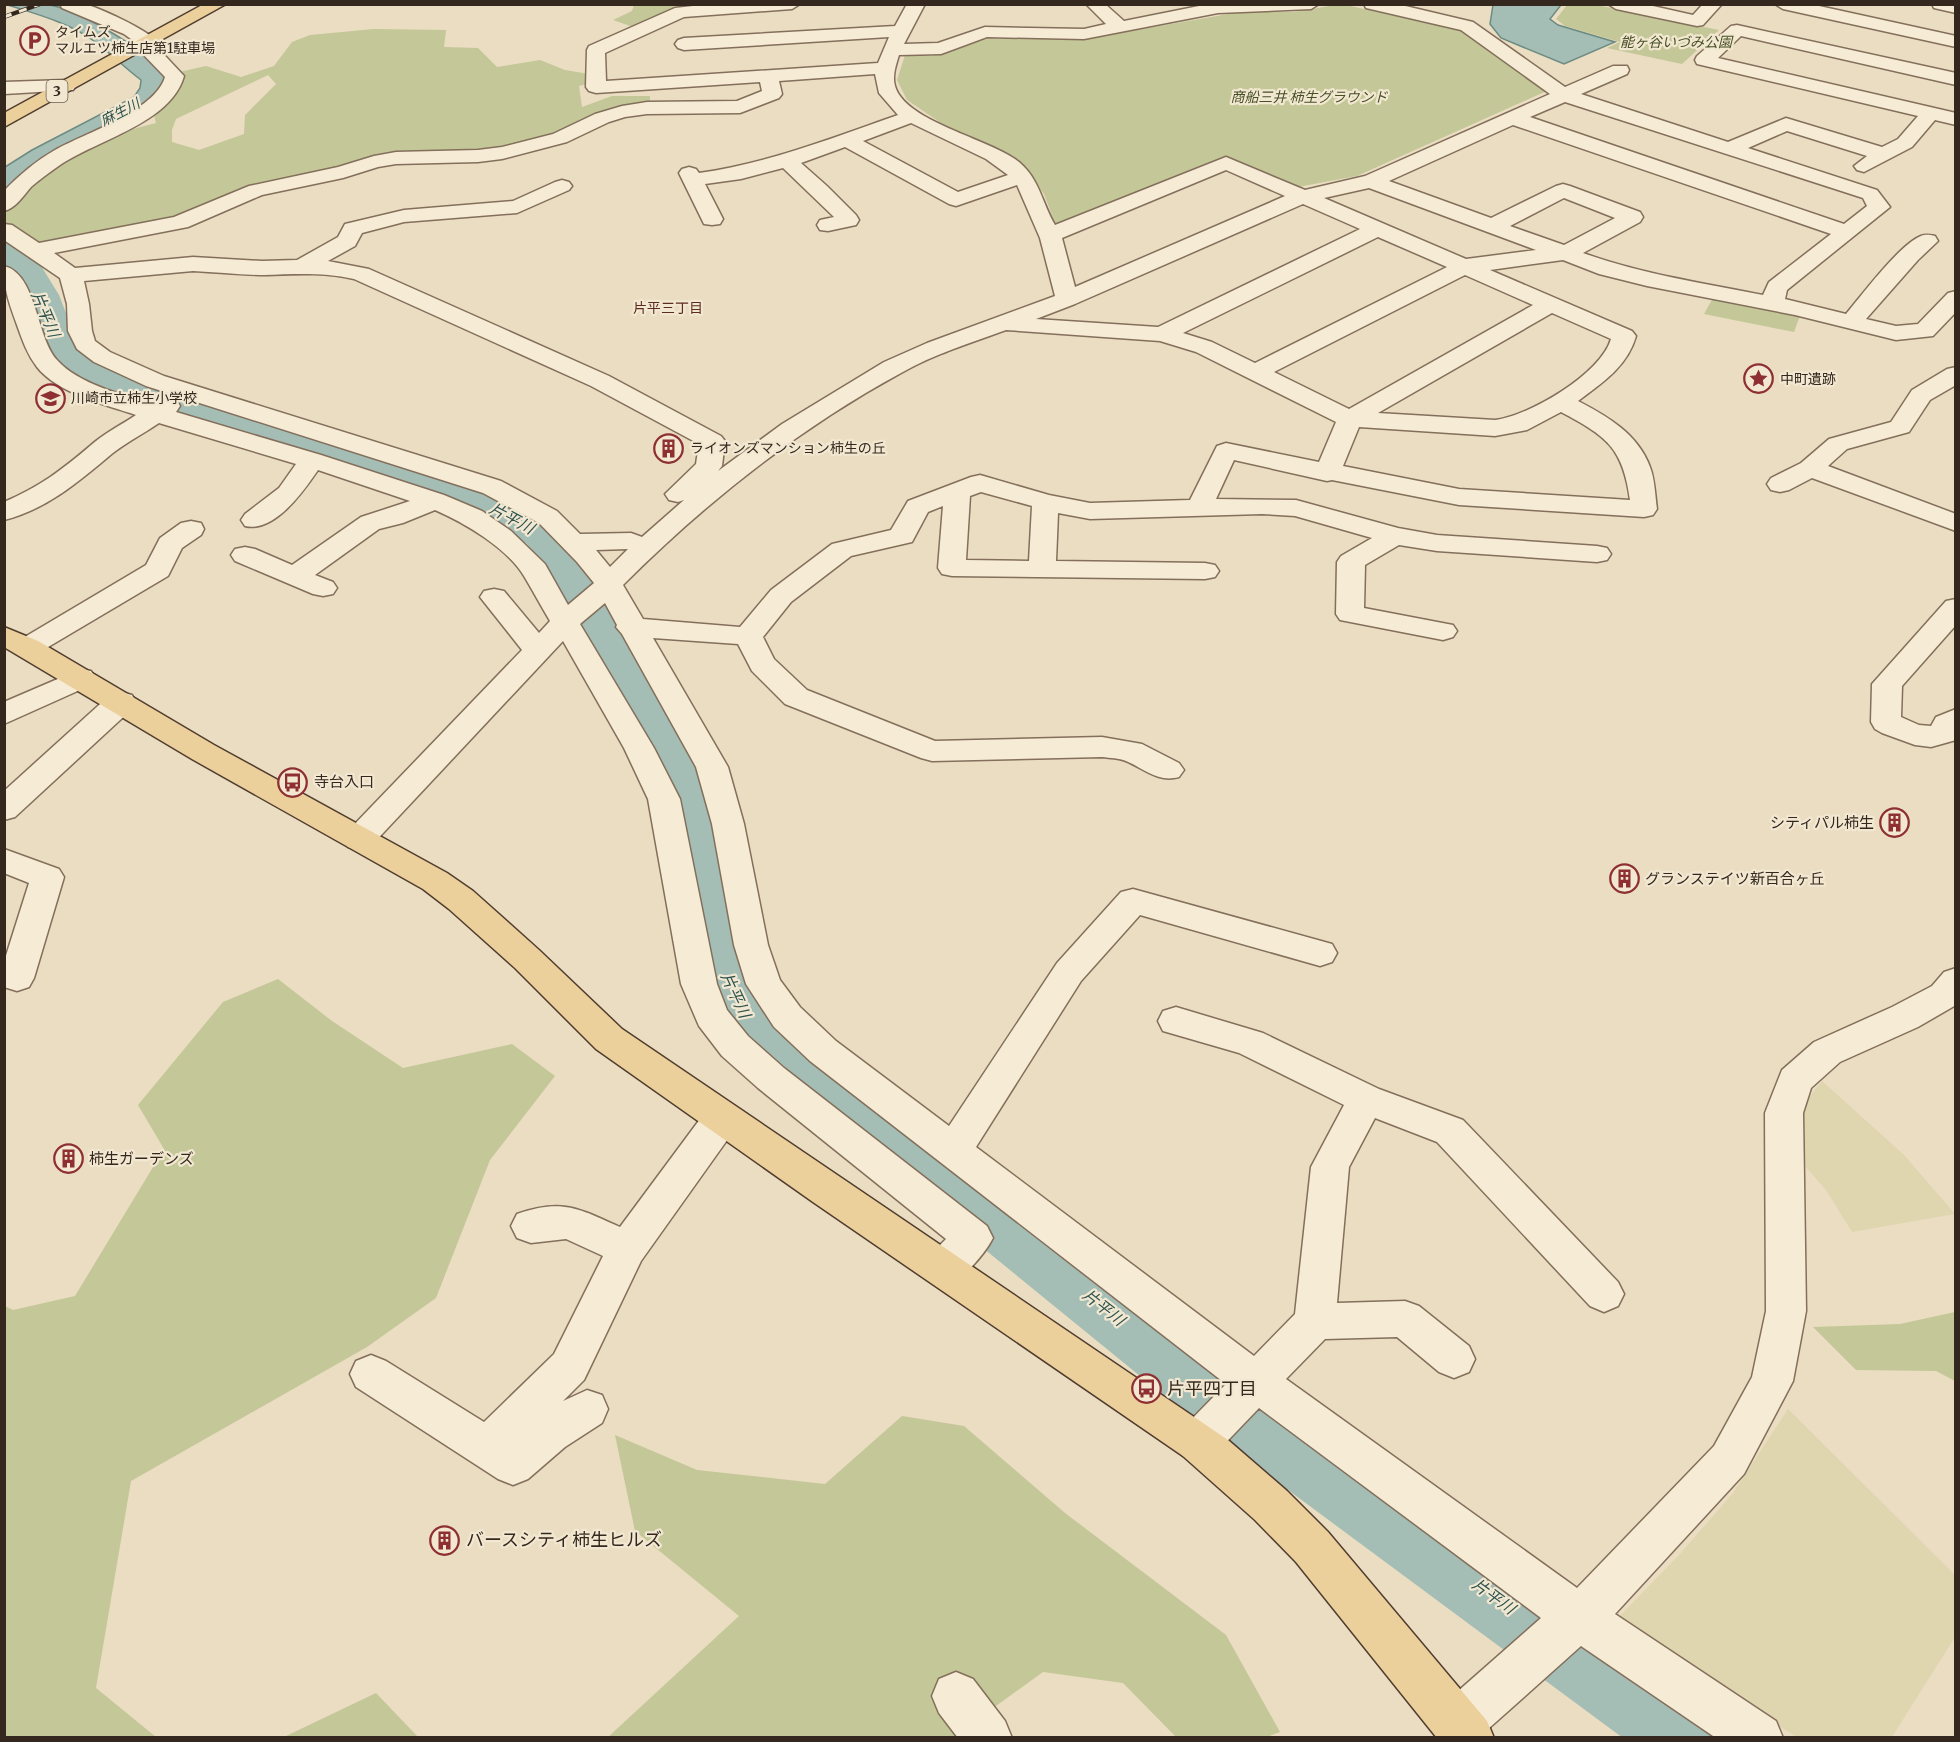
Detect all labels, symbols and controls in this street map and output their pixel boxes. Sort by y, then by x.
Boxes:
place label: タイムズ マルエツ柿生店第1駐車場 [55,23,215,57]
parking icon: タイムズ マルエツ柿生店第1駐車場 [18,24,50,56]
park label: 能ヶ谷いづみ公園 [1620,33,1734,51]
road number: 3 [46,80,68,102]
park label: 商船三井 柿生グラウンド [1230,88,1389,106]
water label: 麻生川 [97,93,145,130]
water label: 片平川 [27,288,65,342]
district label: 片平三丁目 [633,299,703,317]
place icon: 中町遺跡 [1743,363,1775,395]
place label: 中町遺跡 [1780,370,1836,388]
school or university icon: 川崎市立柿生小学校 [34,382,66,414]
place label: 川崎市立柿生小学校 [71,389,197,407]
building icon: ライオンズマンション柿生の丘 [653,432,685,464]
place label: ライオンズマンション柿生の丘 [690,439,886,457]
water label: 片平川 [486,498,540,539]
bus stop icon: 寺台入口 [277,766,309,798]
place label: 寺台入口 [314,772,374,791]
building icon: シティパル柿生 [1879,807,1911,839]
place label: シティパル柿生 [1770,813,1874,832]
building icon: グランステイツ新百合ヶ丘 [1608,863,1640,895]
place label: グランステイツ新百合ヶ丘 [1645,869,1825,888]
water label: 片平川 [717,969,756,1023]
building icon: 柿生ガーデンズ [52,1143,84,1175]
place label: 柿生ガーデンズ [89,1149,194,1168]
water label: 片平川 [1079,1284,1131,1331]
bus stop icon: 片平四丁目 [1130,1373,1162,1405]
place label: 片平四丁目 [1167,1377,1257,1400]
building icon: バースシティ柿生ヒルズ [429,1524,461,1556]
place label: バースシティ柿生ヒルズ [466,1528,662,1551]
water label: 片平川 [1469,1574,1521,1619]

